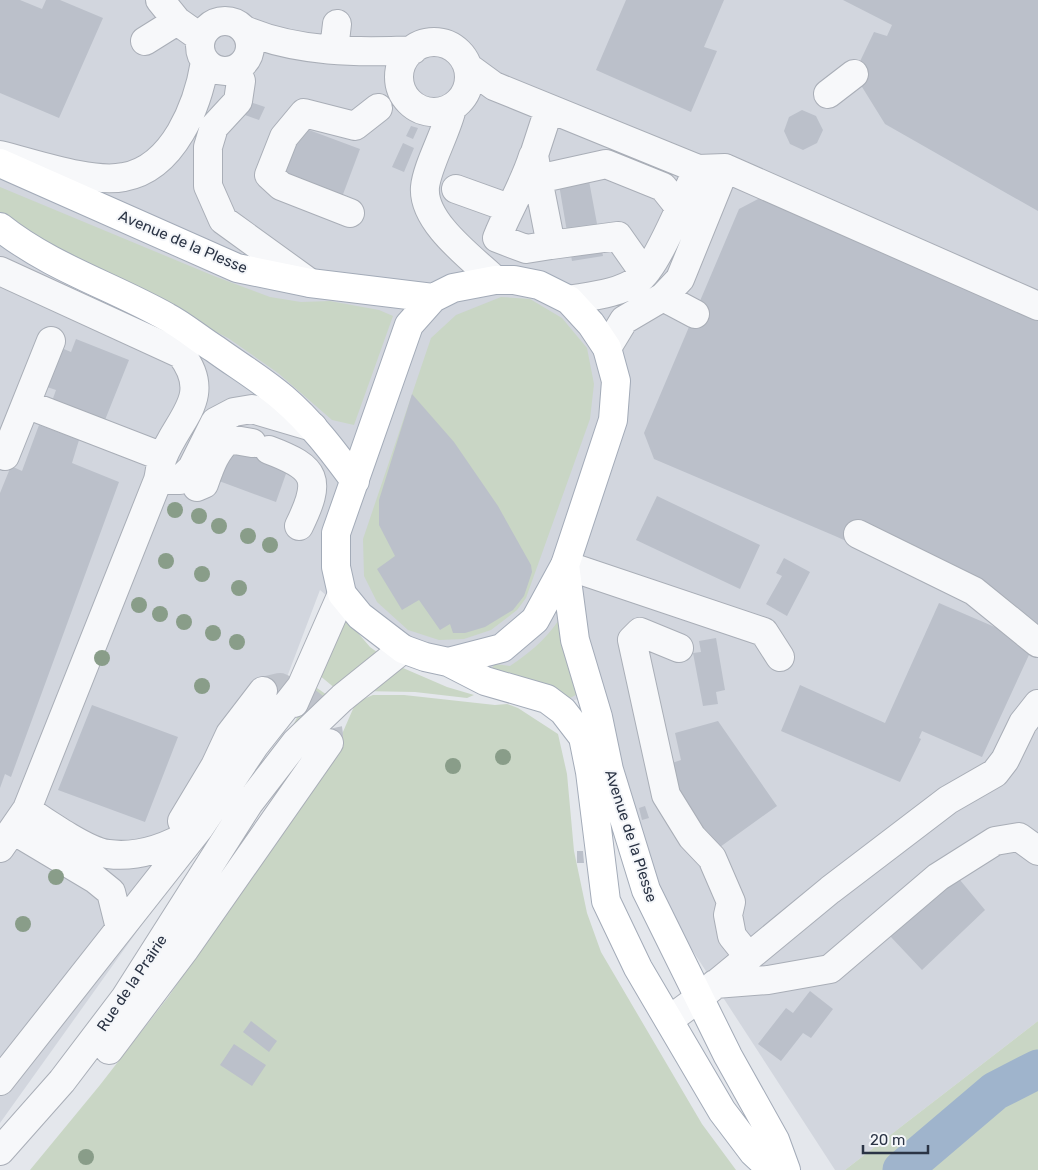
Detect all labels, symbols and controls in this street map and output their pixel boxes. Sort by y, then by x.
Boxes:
street label: Avenue de la Plesse [116,207,250,277]
street label: Avenue de la Plesse [601,768,661,904]
street label: Rue de la Prairie [93,931,171,1035]
scale bar [863,1122,928,1154]
text: 20 m [870,1131,905,1149]

